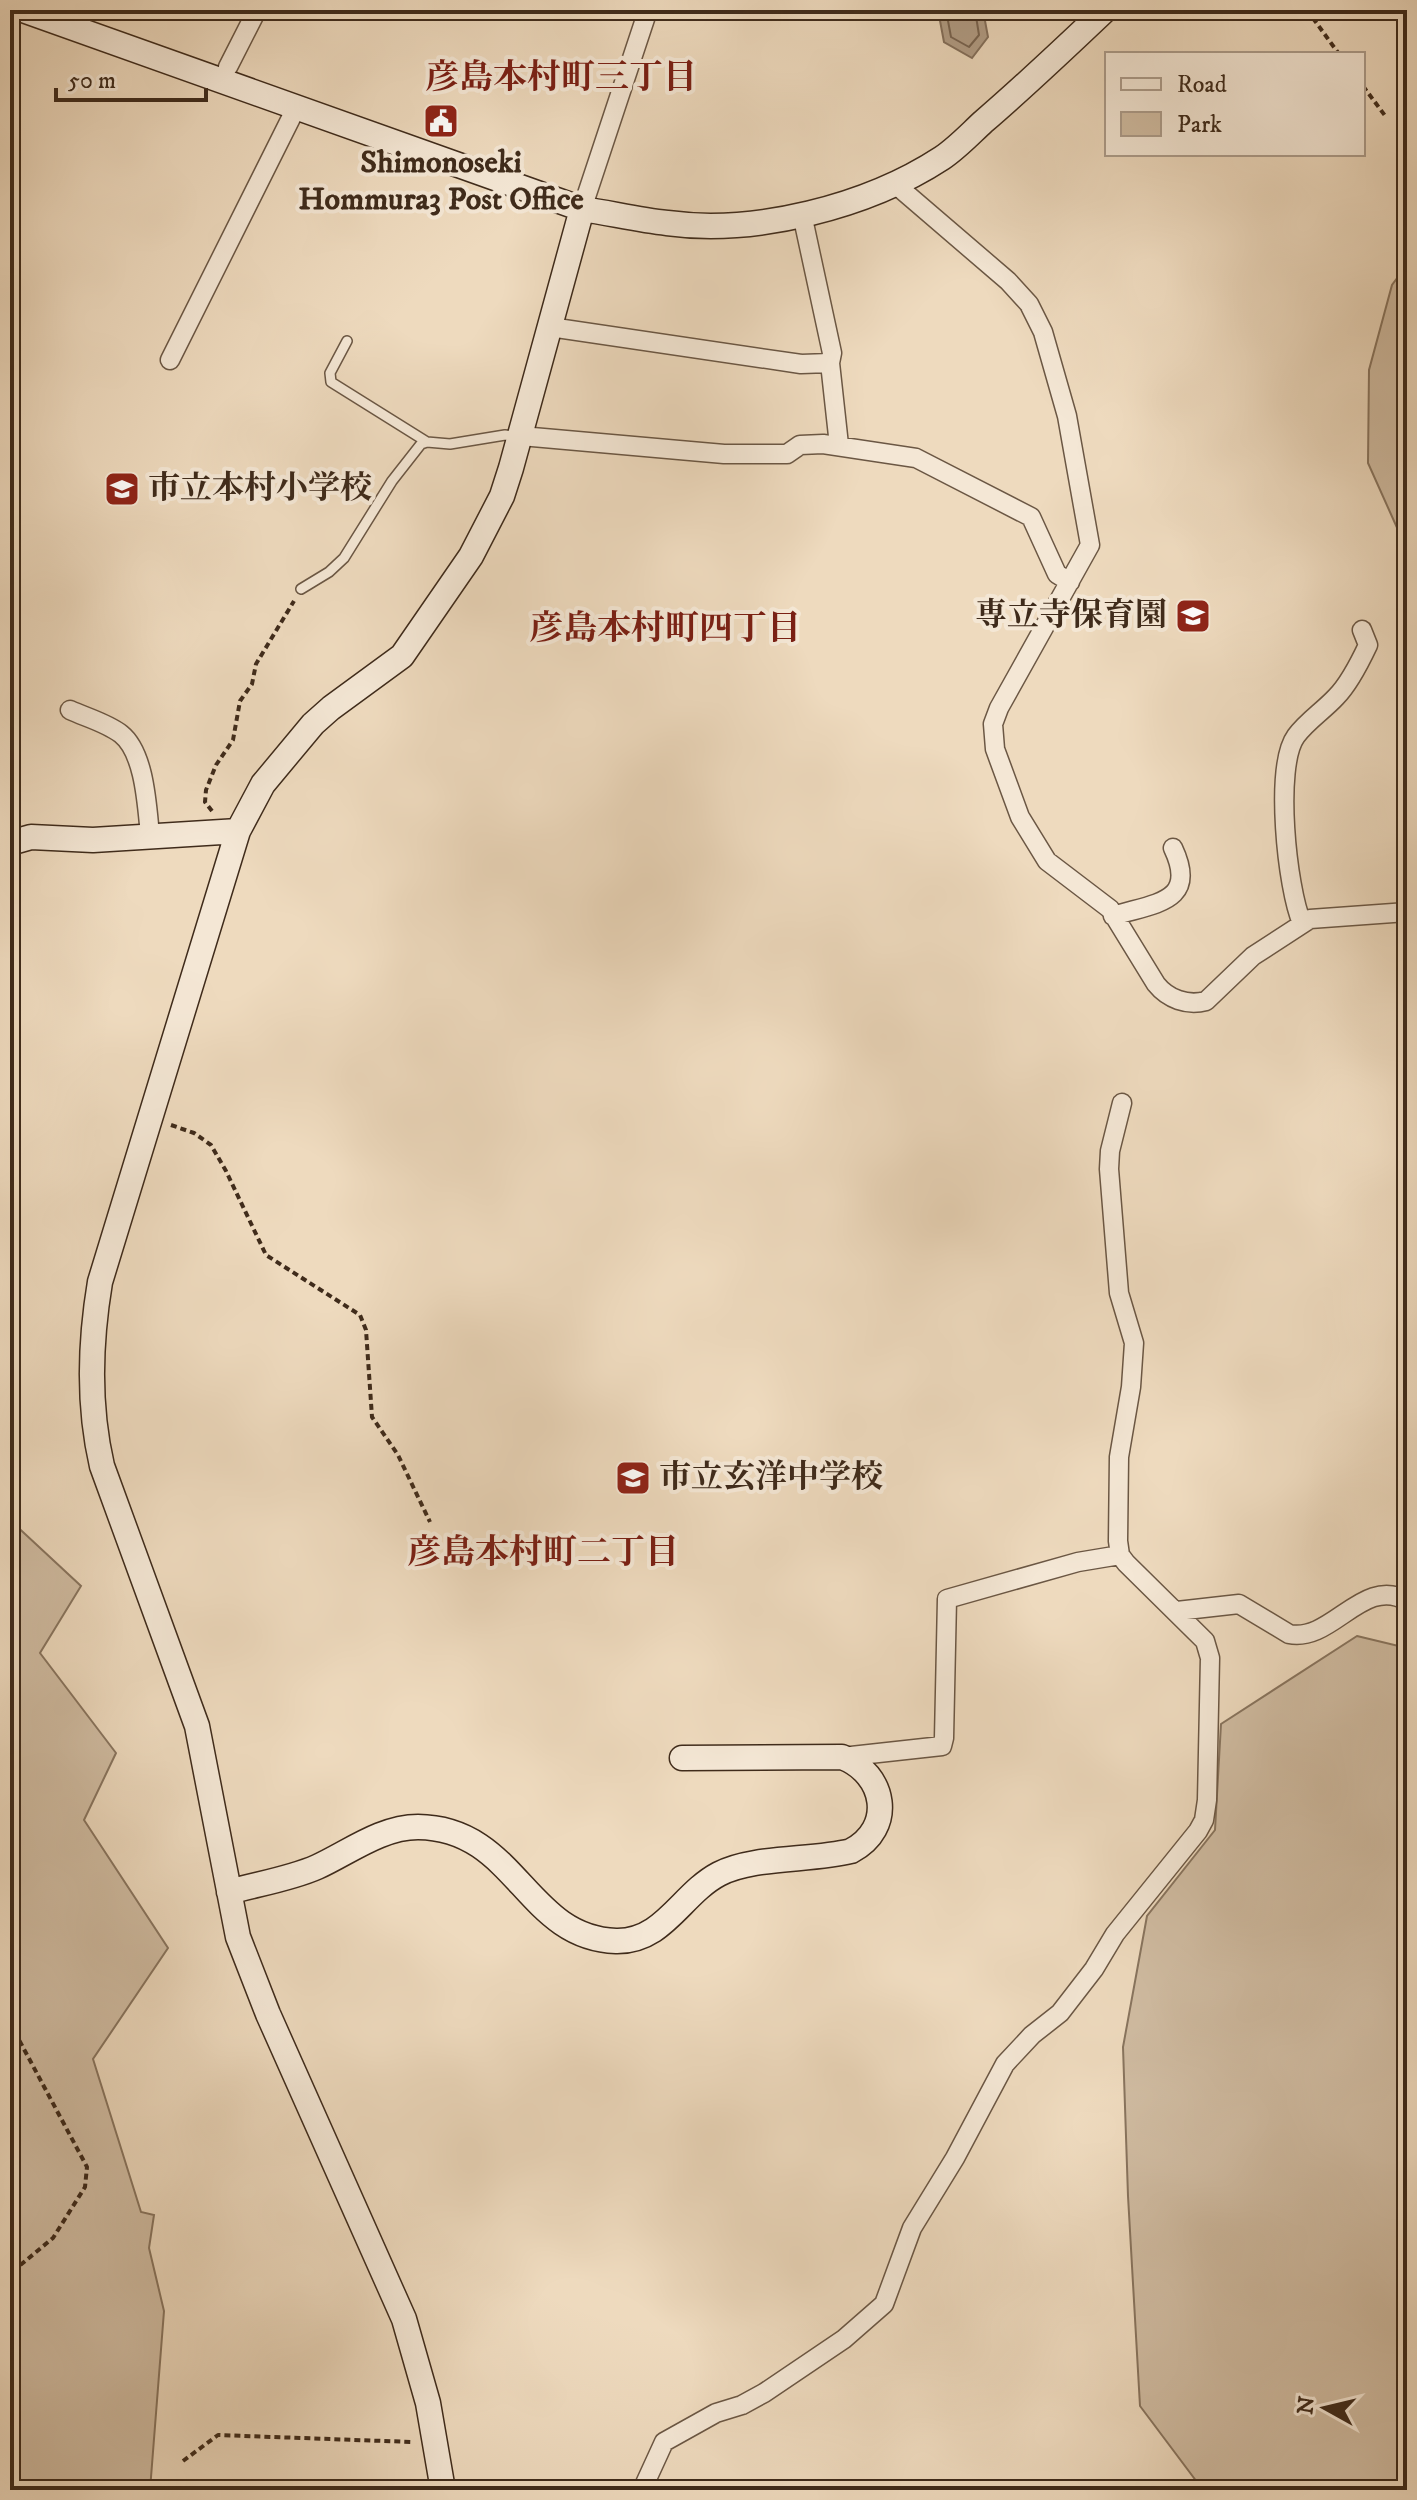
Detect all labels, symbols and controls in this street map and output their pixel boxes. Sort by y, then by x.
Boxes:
scale bar [56,52,206,102]
legend [1105,52,1365,156]
district label: 彦島本村町三丁目 [425,57,697,99]
text: 50 m [68,66,116,96]
text: Road [1177,70,1227,100]
public building icon: Shimonoseki Hommura3 Post Office [422,102,460,140]
text: Park [1177,110,1222,140]
place label: Shimonoseki Hommura3 Post Office [298,143,584,220]
place label: 市立本村小学校 [148,469,372,509]
school or university icon: 市立本村小学校 [103,470,141,508]
place label: 専立寺保育園 [975,596,1167,636]
school or university icon: 専立寺保育園 [1174,597,1212,635]
district label: 彦島本村町四丁目 [529,608,801,650]
place label: 市立玄洋中学校 [659,1458,883,1498]
school or university icon: 市立玄洋中学校 [614,1459,652,1497]
district label: 彦島本村町二丁目 [407,1532,679,1574]
north arrow [1285,2368,1365,2448]
text: N [1292,2395,1321,2416]

